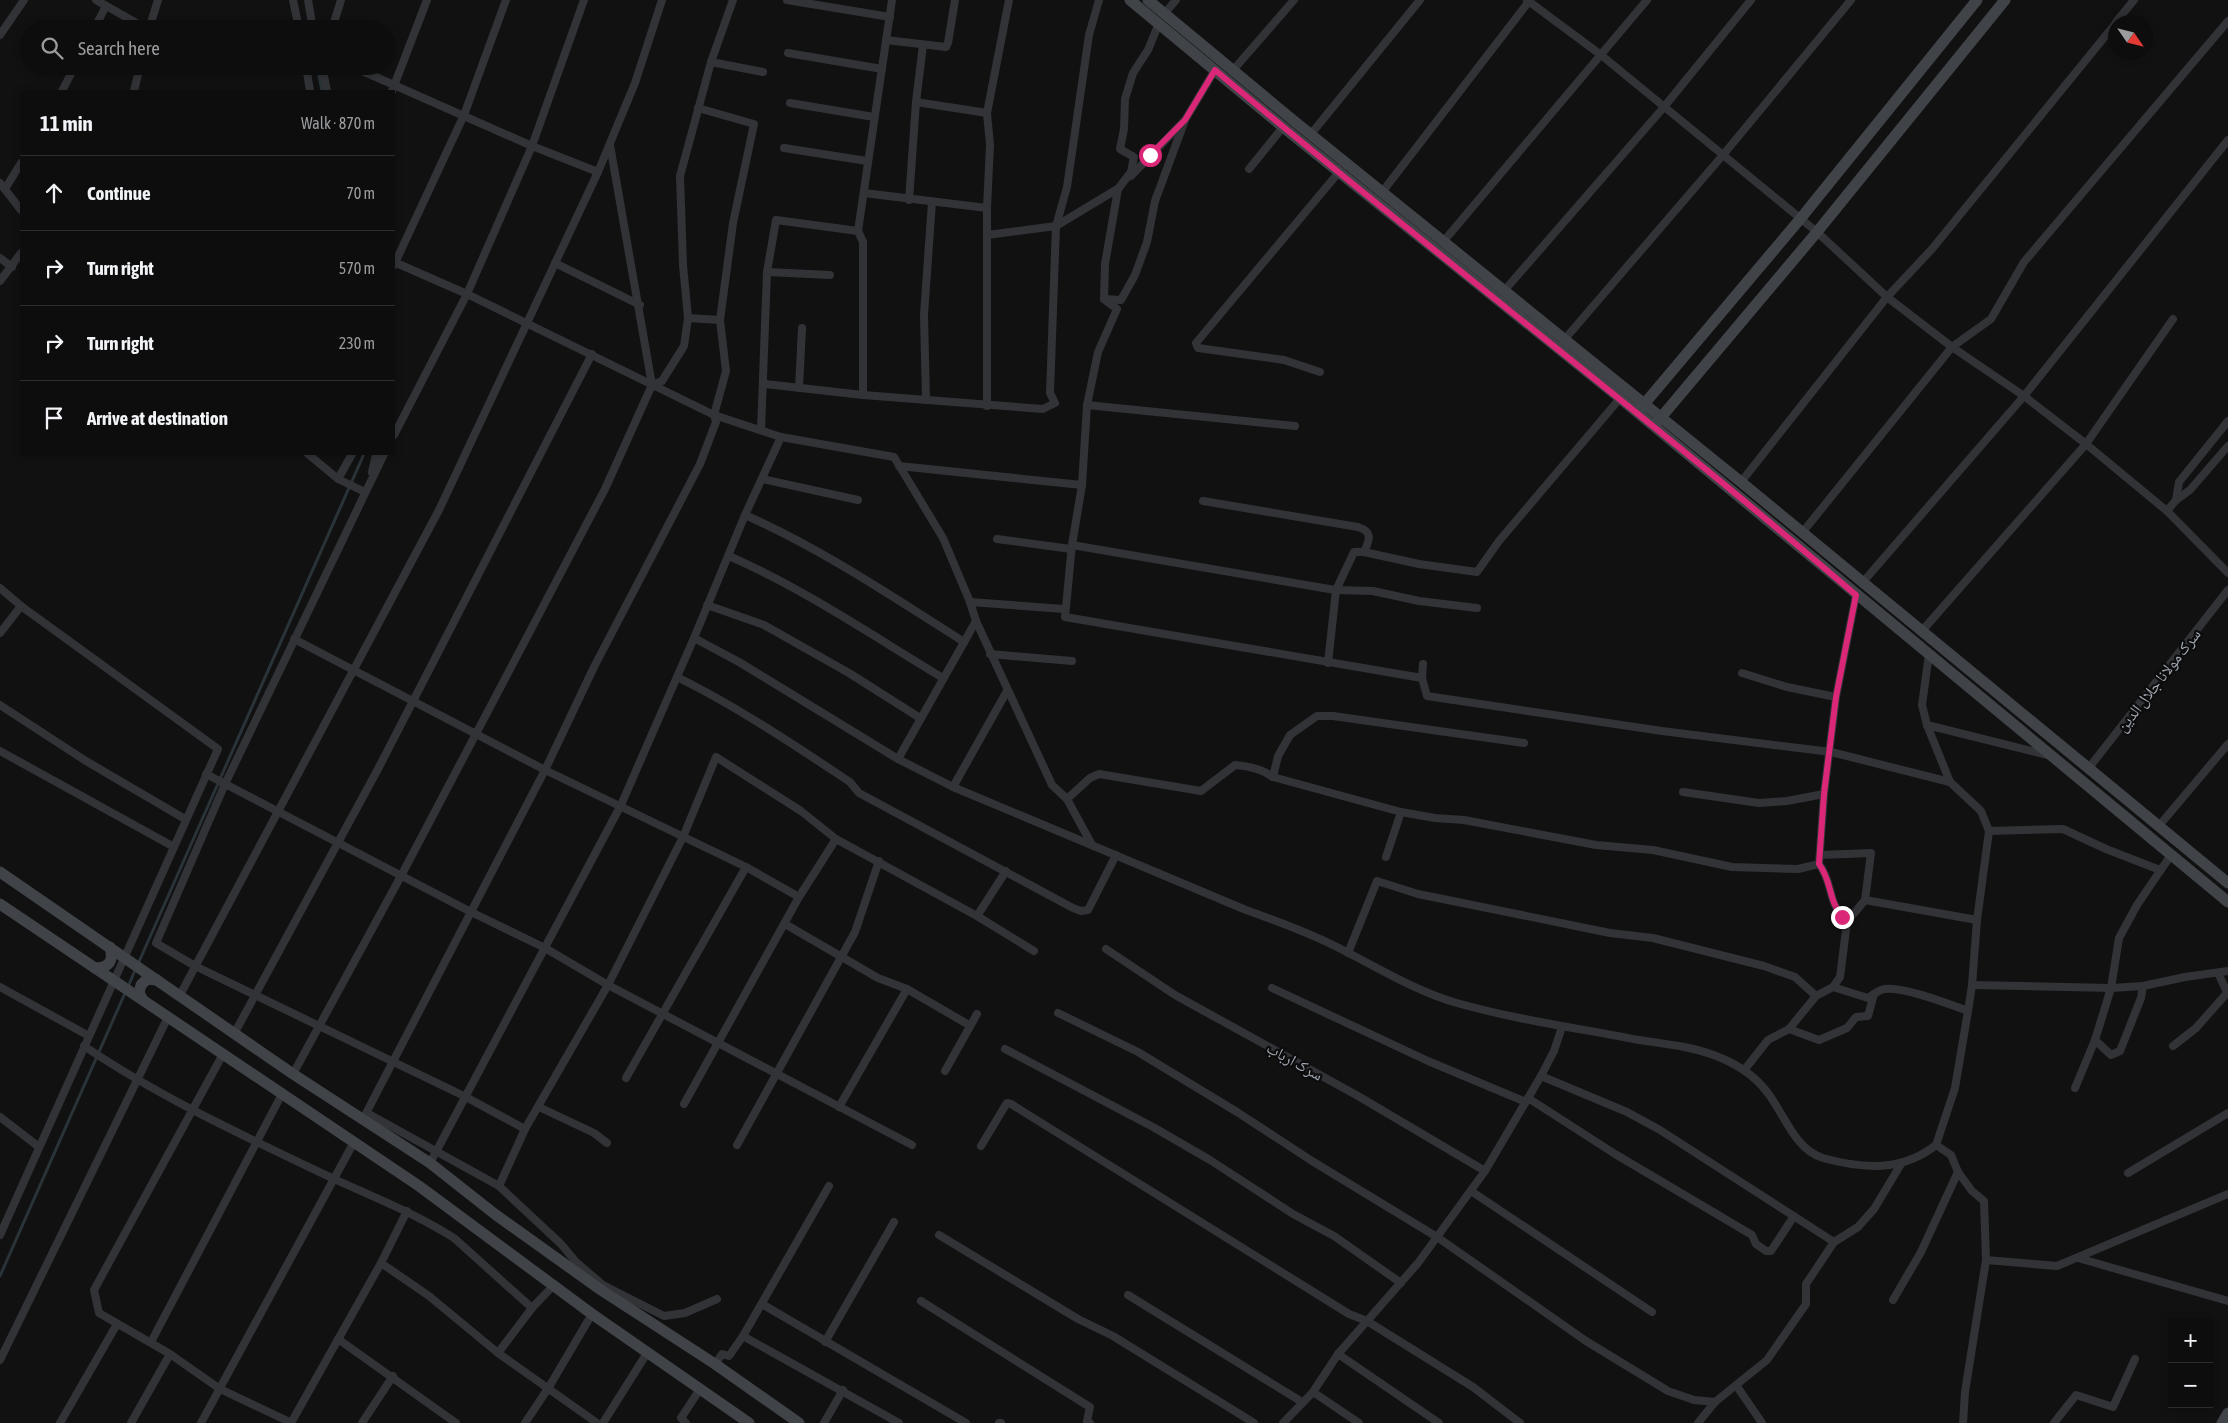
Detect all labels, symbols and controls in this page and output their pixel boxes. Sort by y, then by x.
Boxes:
north arrow [2108,15,2153,60]
search box [20,20,395,75]
icon: search [38,34,66,62]
text: Search here [78,37,160,59]
text: 11 min [40,111,93,135]
text: Walk · 870 m [301,114,375,132]
route start [1139,144,1162,167]
icon: ahead [40,179,68,207]
text: Continue [87,182,151,204]
text: 70 m [346,184,375,202]
icon: right [40,254,68,282]
text: Turn right [87,257,154,279]
text: 570 m [339,259,375,277]
icon: right [40,329,68,357]
text: Turn right [87,332,154,354]
text: 230 m [339,334,375,352]
icon: arrive [40,404,68,432]
text: Arrive at destination [87,407,228,429]
street label: سرک مولانا جلال الدین [2112,625,2205,736]
route end [1831,906,1854,929]
street label: سرک ارباب [1263,1038,1326,1085]
map controls [2168,1318,2213,1408]
button: + [2168,1318,2213,1363]
button: − [2168,1363,2213,1408]

